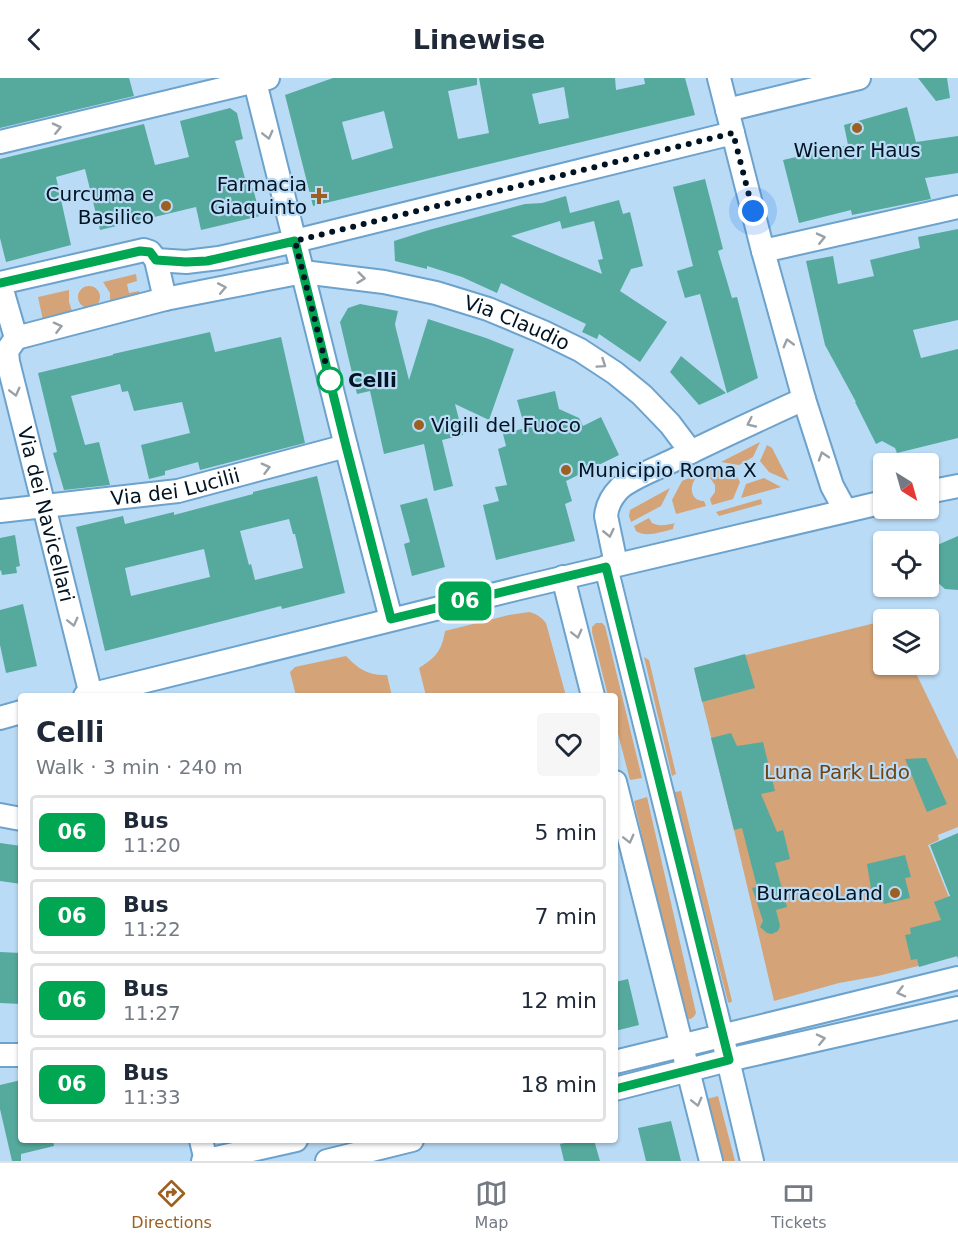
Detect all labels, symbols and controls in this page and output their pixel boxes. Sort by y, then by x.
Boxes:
icon: back [18,23,51,56]
icon: heart [907,23,940,56]
text: Linewise [413,24,545,55]
marker: Wiener Haus [850,121,864,135]
one-way arrow [52,123,62,136]
one-way arrow [261,130,274,140]
place label: Wiener Haus [793,138,921,162]
place label: Farmacia Giaquinto [210,172,307,219]
place label: Curcuma e Basilico [46,182,154,229]
marker: Farmacia Giaquinto [312,189,326,203]
your location [738,196,768,226]
marker: Curcuma e Basilico [159,199,173,213]
one-way arrow [815,232,825,245]
one-way arrow [357,272,366,284]
one-way arrow [217,282,227,295]
street label: Via Claudio [461,290,574,355]
one-way arrow [53,321,63,334]
one-way arrow [783,338,796,348]
one-way arrow [596,357,607,368]
marker: Celli [317,367,343,393]
place label: Celli [348,368,397,392]
one-way arrow [8,387,21,397]
place label: Vigili del Fuoco [431,413,581,437]
one-way arrow [746,416,757,428]
marker: Vigili del Fuoco [412,418,426,432]
street label: Via dei Navicellari [13,424,79,604]
one-way arrow [817,451,830,462]
north arrow [873,453,939,519]
map controls [873,453,939,675]
place label: Municipio Roma X [578,458,757,482]
one-way arrow [261,462,271,475]
street label: Via dei Lucilii [109,463,242,510]
marker: Municipio Roma X [559,463,573,477]
one-way arrow [601,527,614,537]
button: locate [873,531,939,597]
line badge: 06 [438,582,492,620]
text: 06 [450,589,480,613]
button: layers [873,609,939,675]
one-way arrow [65,617,78,627]
one-way arrow [570,629,583,639]
button: heart [537,713,600,776]
text: Celli [36,716,104,749]
text: Walk · 3 min · 240 m [36,755,243,779]
park label: Luna Park Lido [764,760,910,784]
text: Bus [123,808,169,833]
text: 06 [57,820,87,844]
text: 5 min [535,820,597,845]
text: 11:20 [123,833,181,857]
one-way arrow [622,834,635,844]
place label: BurracoLand [756,881,883,905]
marker: BurracoLand [888,886,902,900]
text: Bus [123,892,169,917]
text: 06 [57,904,87,928]
text: 7 min [535,904,597,929]
text: 11:22 [123,917,181,941]
text: Bus [123,976,169,1001]
one-way arrow [896,984,906,997]
text: 06 [57,988,87,1012]
text: 12 min [521,988,597,1013]
text: 11:27 [123,1001,181,1025]
one-way arrow [816,1033,826,1046]
text: Bus [123,1060,169,1085]
text: 06 [57,1072,87,1096]
text: 18 min [521,1072,597,1097]
text: 11:33 [123,1085,181,1109]
one-way arrow [690,1097,703,1107]
tab: Directions [131,1177,212,1232]
tab: Map [475,1177,508,1232]
tab: Tickets [771,1177,827,1232]

